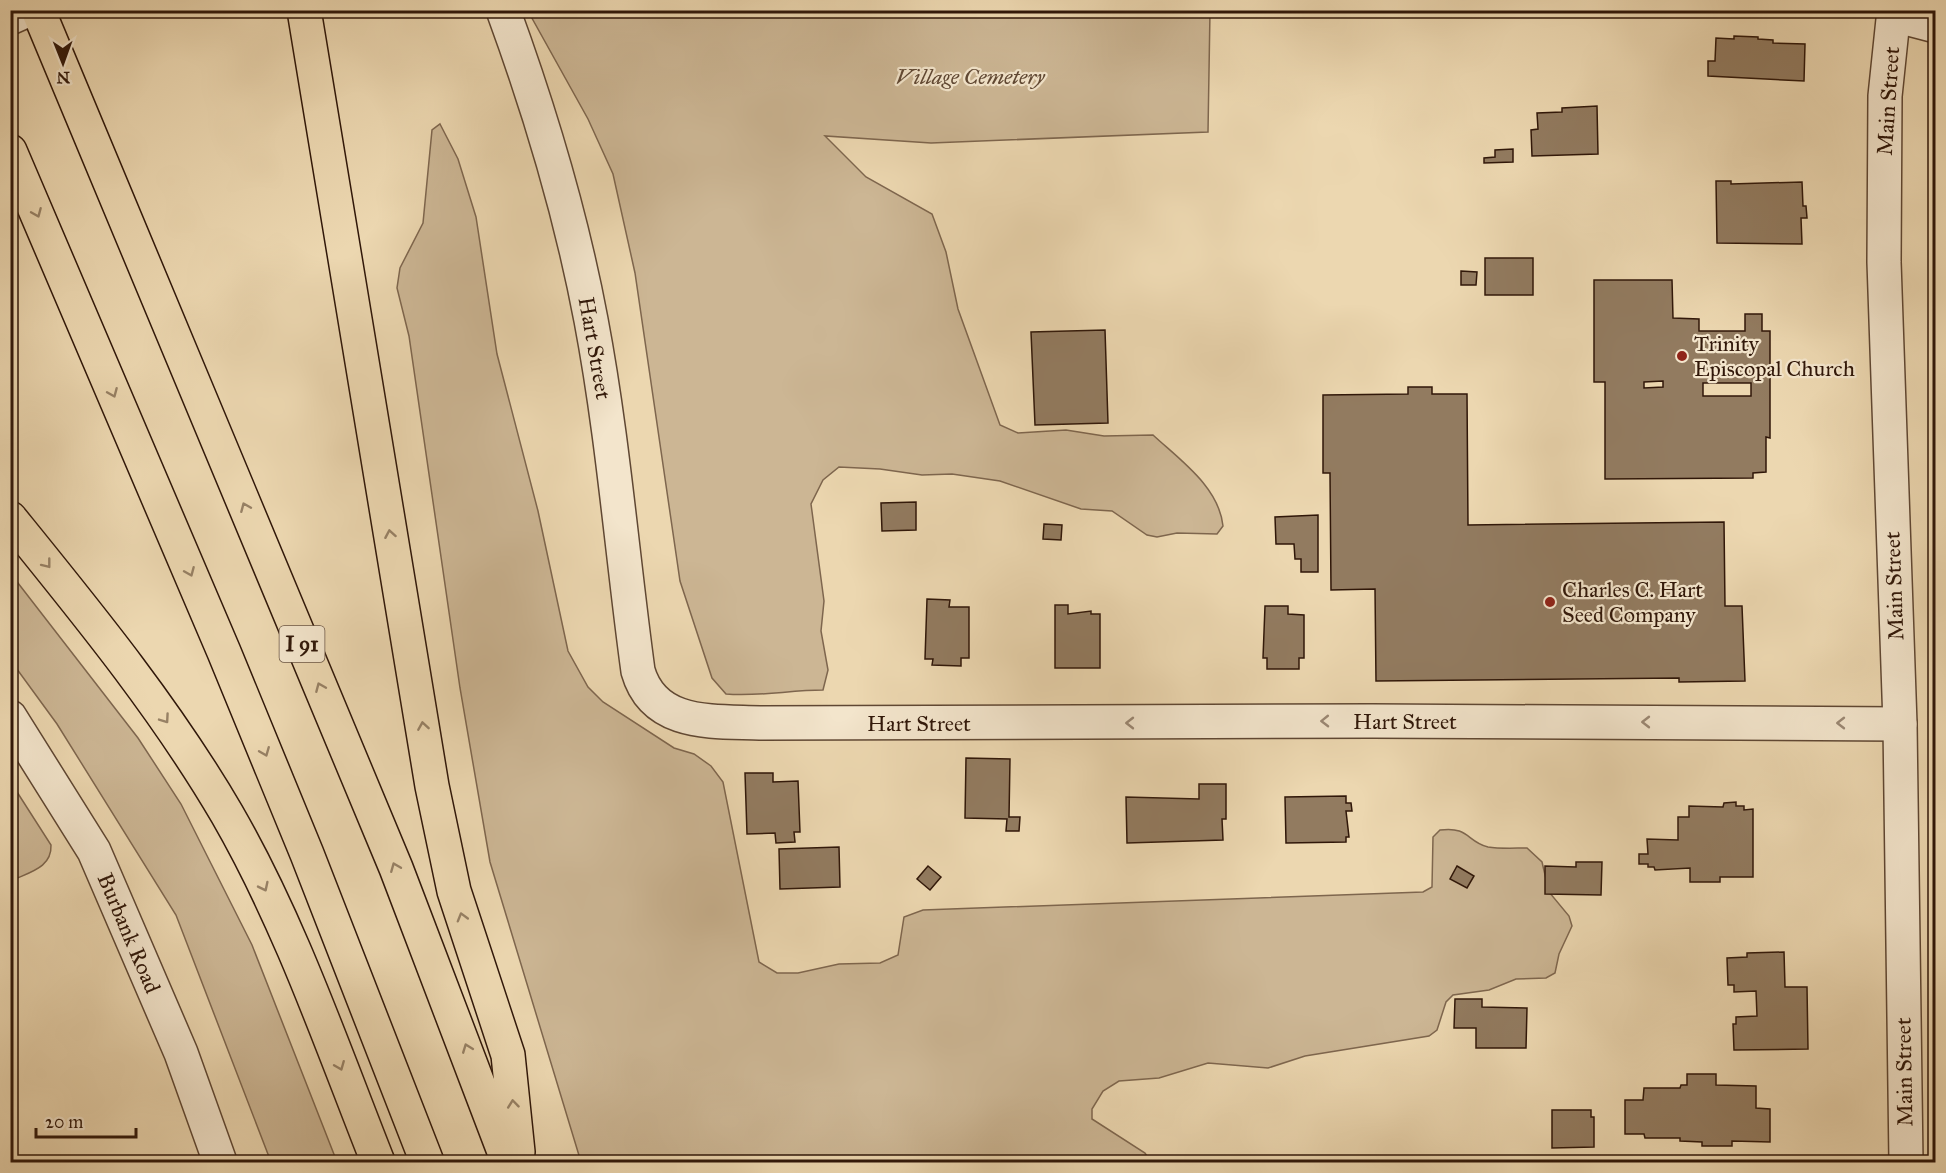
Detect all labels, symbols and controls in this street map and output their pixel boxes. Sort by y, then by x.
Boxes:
north arrow [33,33,93,93]
street label: Main Street [1871,45,1905,156]
park label: Village Cemetery [895,63,1045,90]
text: N [56,68,70,87]
one-way arrow [30,207,42,218]
street label: Hart Street [573,295,617,402]
place label: Trinity Episcopal Church [1694,330,1855,382]
marker: Trinity Episcopal Church [1675,349,1689,363]
one-way arrow [106,386,118,397]
one-way arrow [240,502,252,513]
one-way arrow [384,529,396,539]
street label: Main Street [1879,531,1909,641]
one-way arrow [39,557,50,568]
one-way arrow [183,566,195,577]
place label: Charles C. Hart Seed Company [1562,576,1703,628]
marker: Charles C. Hart Seed Company [1543,595,1557,609]
road number: I 91 [280,626,324,662]
one-way arrow [316,682,328,693]
street label: Hart Street [1353,708,1457,735]
street label: Hart Street [867,710,971,737]
one-way arrow [158,712,169,723]
one-way arrow [1321,715,1330,728]
one-way arrow [1642,716,1651,728]
one-way arrow [1126,717,1135,729]
one-way arrow [1837,717,1846,729]
one-way arrow [417,721,429,731]
one-way arrow [258,746,270,757]
one-way arrow [390,862,402,873]
street label: Burbank Road [92,869,166,997]
one-way arrow [256,880,268,891]
one-way arrow [457,912,469,923]
street label: Main Street [1890,1017,1918,1127]
one-way arrow [461,1043,474,1054]
one-way arrow [333,1060,345,1071]
one-way arrow [507,1100,520,1109]
scale bar [36,1101,136,1139]
text: 20 m [45,1111,83,1133]

